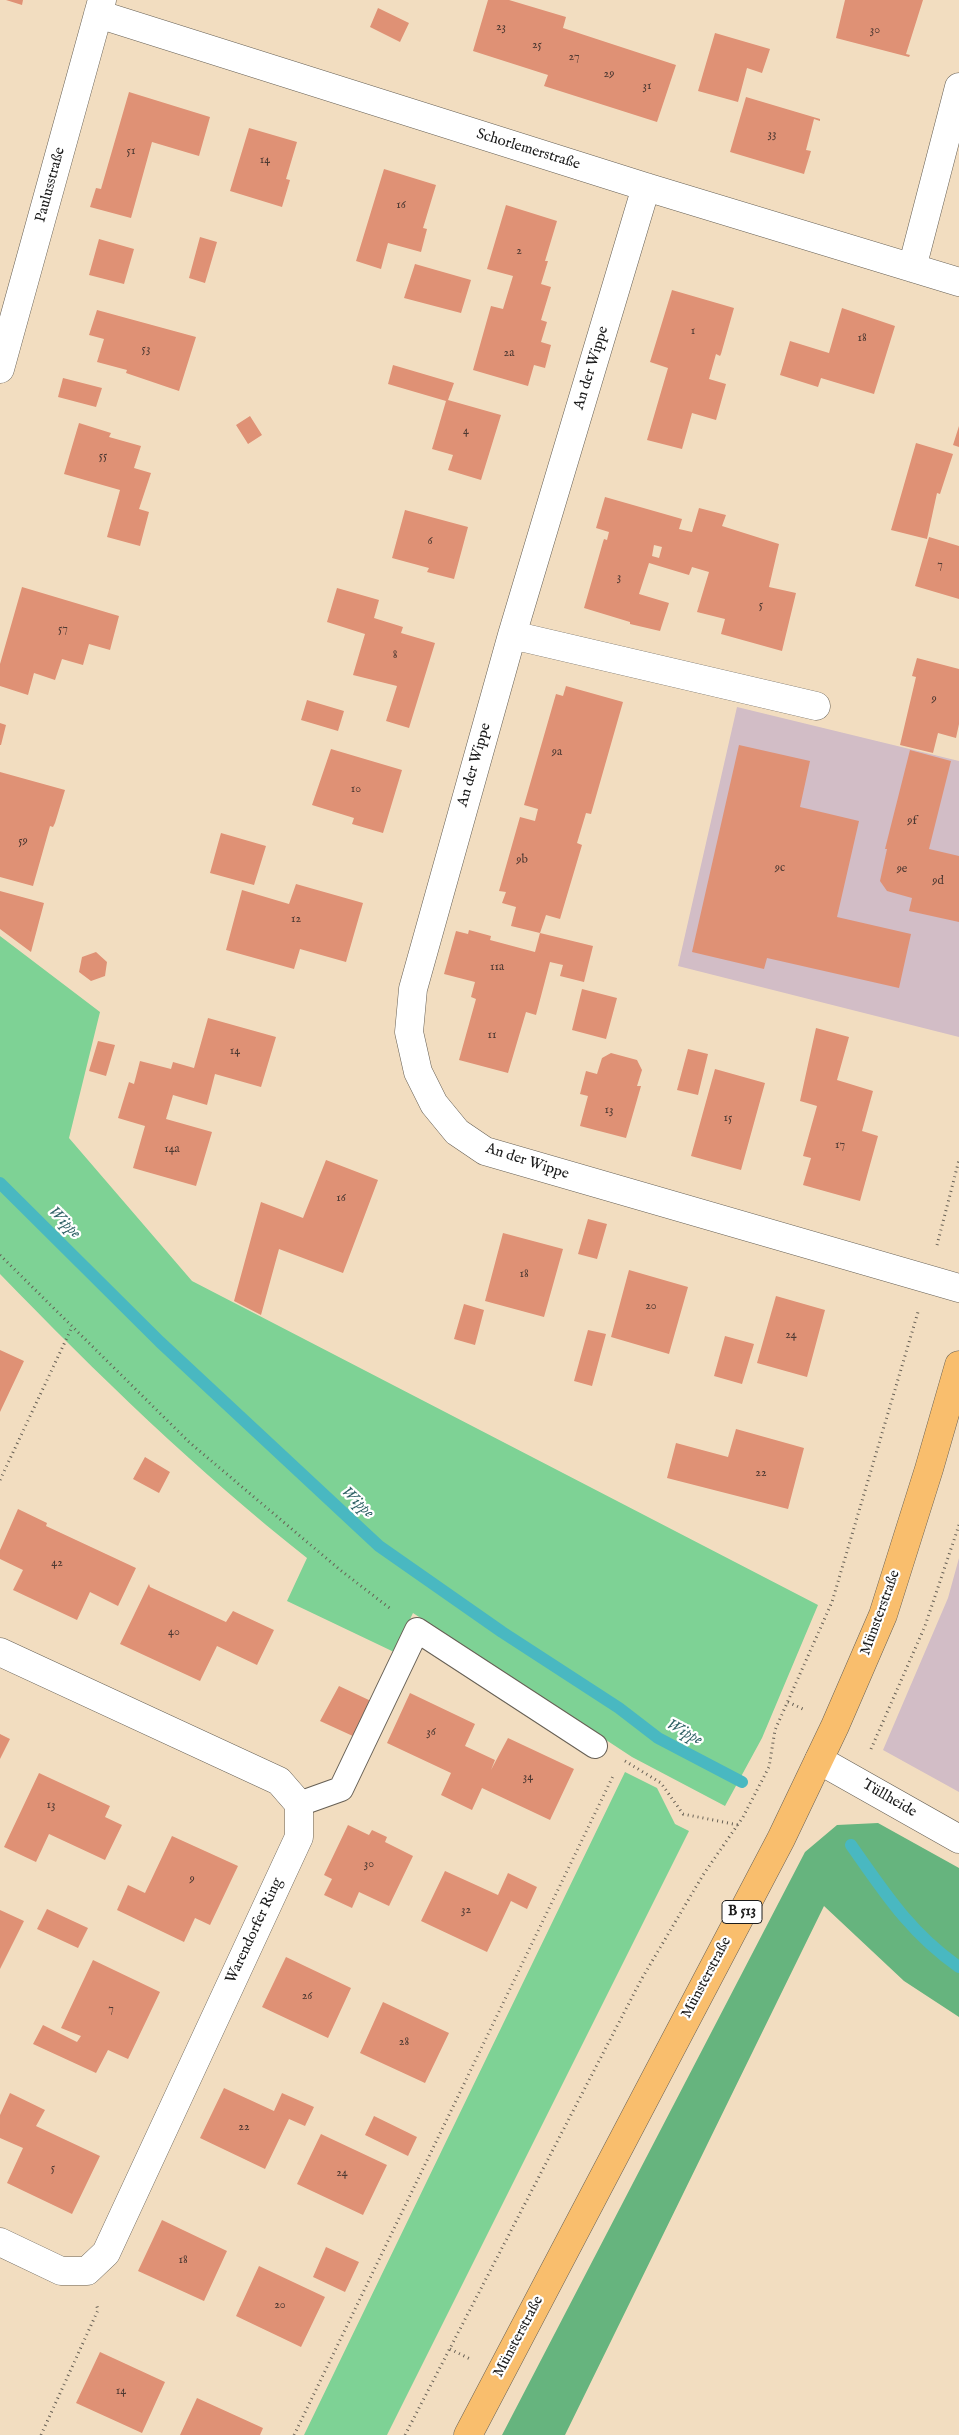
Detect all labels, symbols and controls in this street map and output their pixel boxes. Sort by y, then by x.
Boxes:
house number: 23 [496,21,506,35]
house number: 30 [870,24,880,38]
house number: 25 [532,39,542,53]
house number: 27 [568,51,580,65]
house number: 29 [604,68,614,82]
house number: 31 [643,80,651,94]
street label: Schorlemerstraße [474,126,582,174]
house number: 33 [768,128,776,142]
house number: 51 [127,145,135,159]
street label: Paulusstraße [32,146,70,224]
house number: 14 [260,154,270,168]
house number: 16 [396,199,406,213]
house number: 2 [516,245,522,259]
street label: An der Wippe [571,324,613,412]
house number: 1 [691,325,695,339]
house number: 18 [857,332,867,346]
house number: 53 [142,343,150,357]
house number: 2a [504,347,514,361]
house number: 4 [463,425,469,439]
house number: 55 [99,450,107,464]
house number: 6 [427,535,433,549]
house number: 7 [937,559,943,573]
house number: 3 [617,571,621,585]
house number: 5 [759,599,763,613]
house number: 57 [58,623,68,637]
house number: 8 [393,649,397,663]
house number: 9 [931,693,937,707]
street label: An der Wippe [454,721,496,809]
house number: 9a [552,746,562,760]
house number: 10 [351,783,361,797]
house number: 9f [907,815,917,829]
house number: 59 [18,835,28,849]
house number: 9b [516,854,528,868]
house number: 9c [775,862,785,876]
house number: 9e [897,863,907,877]
house number: 9d [932,875,944,889]
house number: 12 [291,913,301,927]
house number: 11a [490,961,504,975]
house number: 11 [488,1029,496,1043]
house number: 14 [230,1045,240,1059]
house number: 13 [605,1104,613,1118]
house number: 15 [724,1112,732,1126]
house number: 17 [835,1139,845,1153]
street label: An der Wippe [483,1140,571,1184]
house number: 14a [164,1143,180,1157]
house number: 16 [336,1192,346,1206]
water label: Wippe [44,1203,84,1243]
house number: 18 [519,1268,529,1282]
house number: 20 [645,1300,657,1314]
house number: 24 [785,1329,797,1343]
house number: 22 [755,1467,767,1481]
water label: Wippe [337,1483,377,1523]
house number: 42 [51,1557,63,1571]
street label: Münsterstraße [857,1568,905,1658]
house number: 40 [168,1626,180,1640]
water label: Wippe [663,1716,705,1750]
house number: 36 [426,1726,436,1740]
house number: 34 [523,1771,533,1785]
street label: Tüllheide [858,1776,920,1822]
house number: 13 [47,1799,55,1813]
house number: 30 [364,1858,374,1872]
house number: 9 [189,1873,195,1887]
street label: Warendorfer Ring [223,1875,287,1987]
road number: B 513 [722,1900,762,1924]
house number: 32 [461,1904,471,1918]
street label: Münsterstraße [678,1934,736,2022]
house number: 26 [302,1990,312,2004]
house number: 7 [108,2003,114,2017]
house number: 28 [399,2036,409,2050]
house number: 22 [238,2121,250,2135]
house number: 5 [51,2162,55,2176]
house number: 24 [336,2167,348,2181]
house number: 18 [178,2254,188,2268]
street label: Münsterstraße [490,2293,548,2381]
house number: 20 [274,2299,286,2313]
house number: 14 [116,2385,126,2399]

